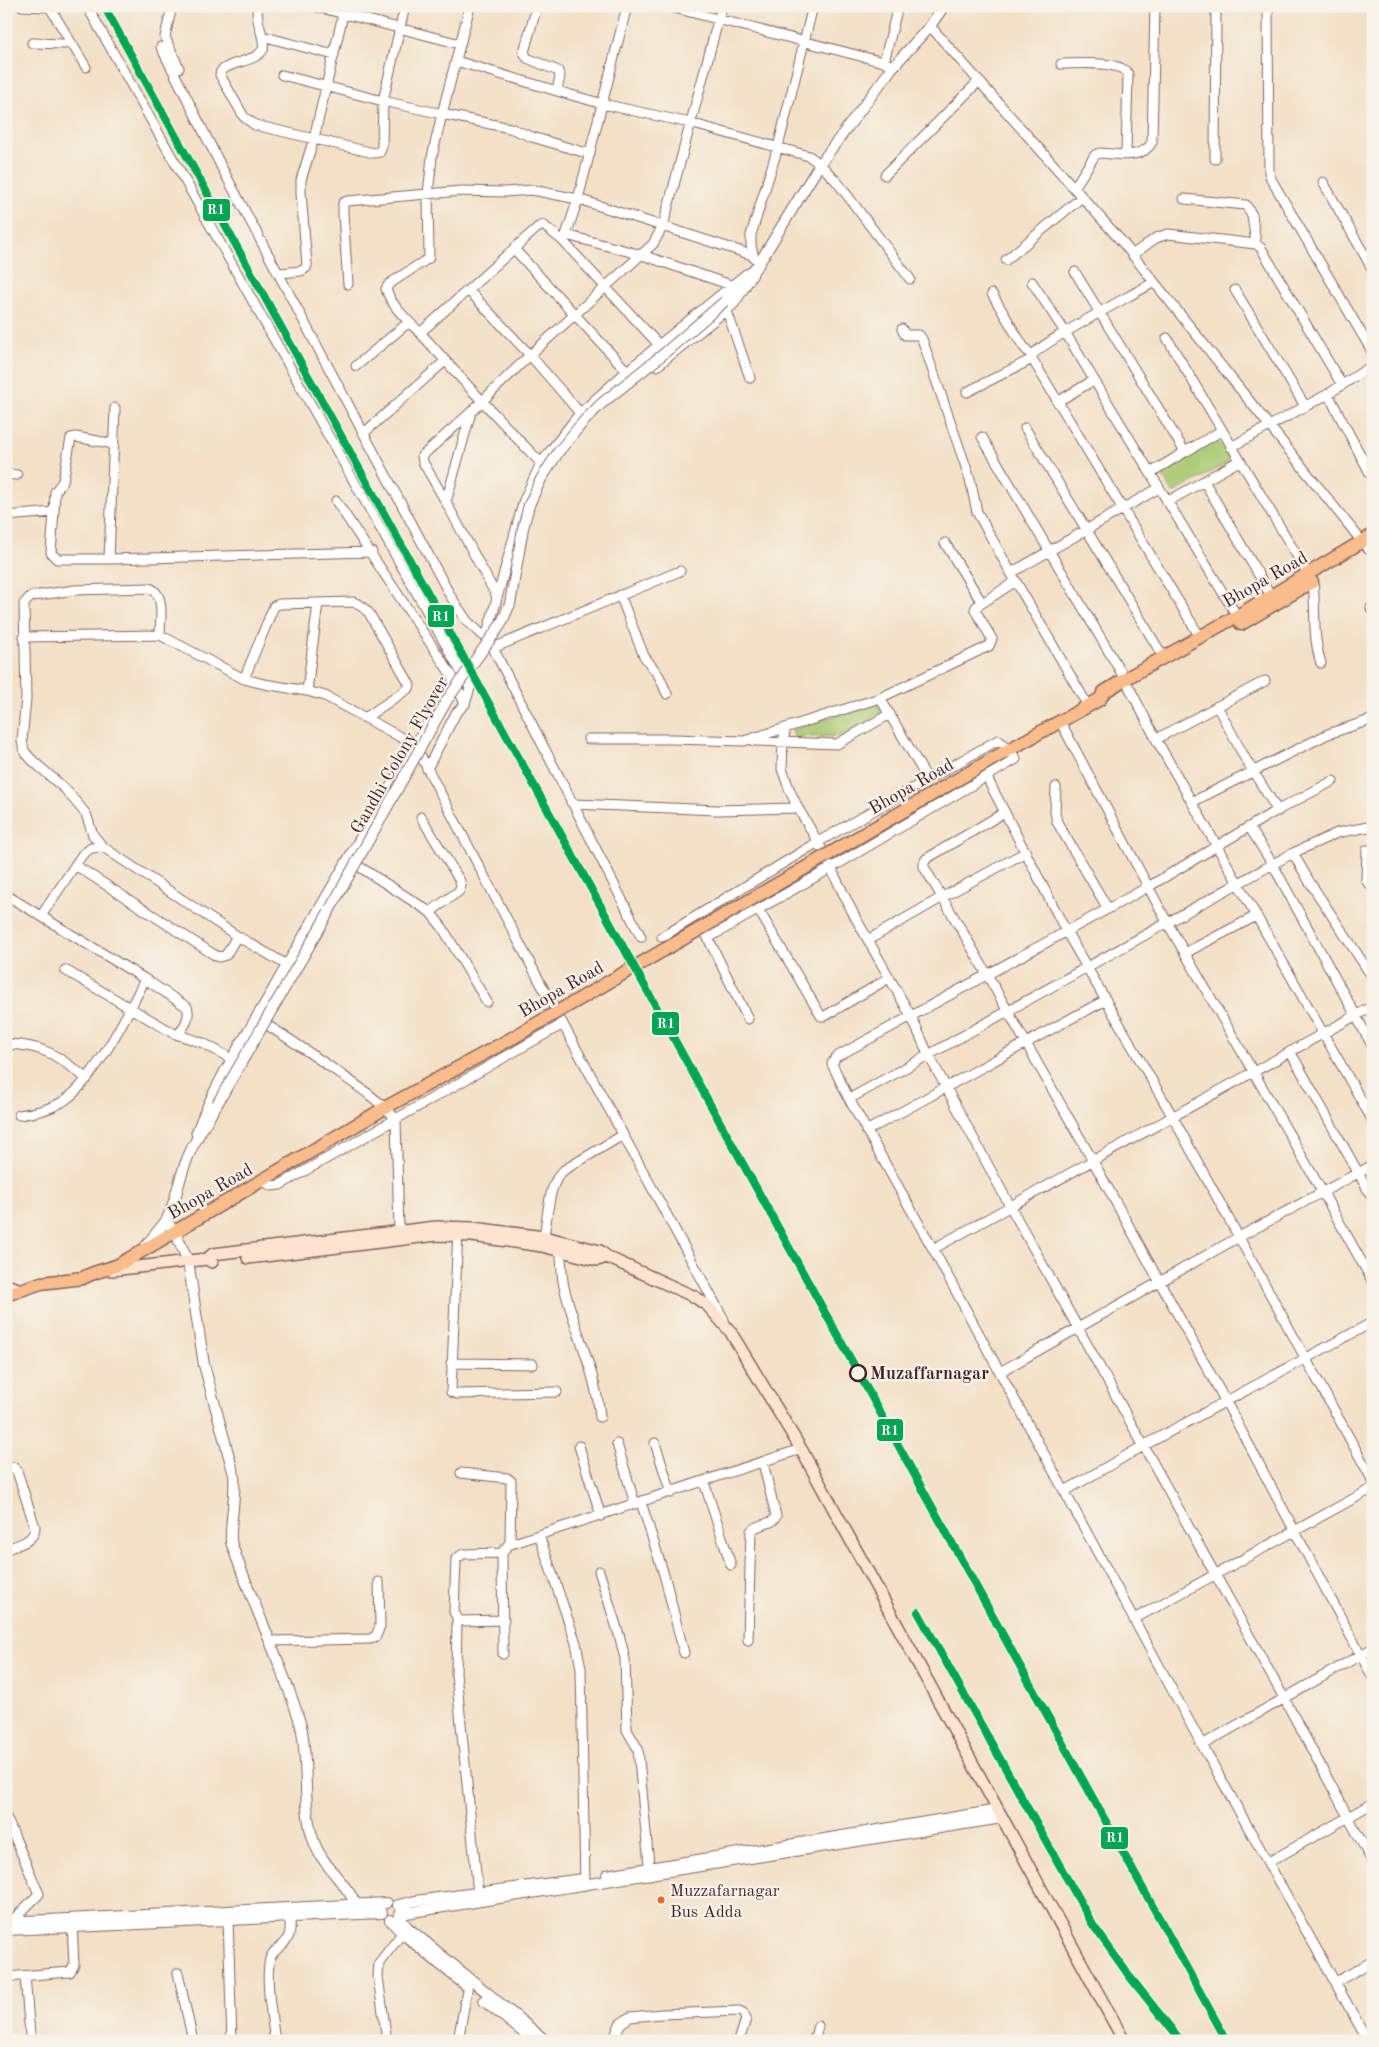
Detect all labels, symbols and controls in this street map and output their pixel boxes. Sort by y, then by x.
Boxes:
line badge: R1 [202,198,231,222]
text: R1 [207,203,225,217]
street label: Bhopa Road [1220,548,1311,611]
line badge: R1 [427,604,455,628]
text: R1 [432,610,450,624]
street label: Gandhi Colony Flyover [348,673,452,837]
street label: Bhopa Road [866,755,957,818]
street label: Bhopa Road [516,958,607,1021]
line badge: R1 [651,1011,680,1036]
text: R1 [657,1017,675,1031]
street label: Bhopa Road [165,1160,256,1223]
marker: Muzaffarnagar [849,1364,867,1382]
place label: Muzaffarnagar [870,1365,989,1383]
line badge: R1 [876,1418,904,1442]
text: R1 [881,1424,899,1438]
line badge: R1 [1100,1826,1129,1850]
text: R1 [1106,1831,1124,1845]
place label: Muzzafarnagar Bus Adda [670,1883,780,1921]
marker: Muzzafarnagar Bus Adda [656,1895,666,1905]

